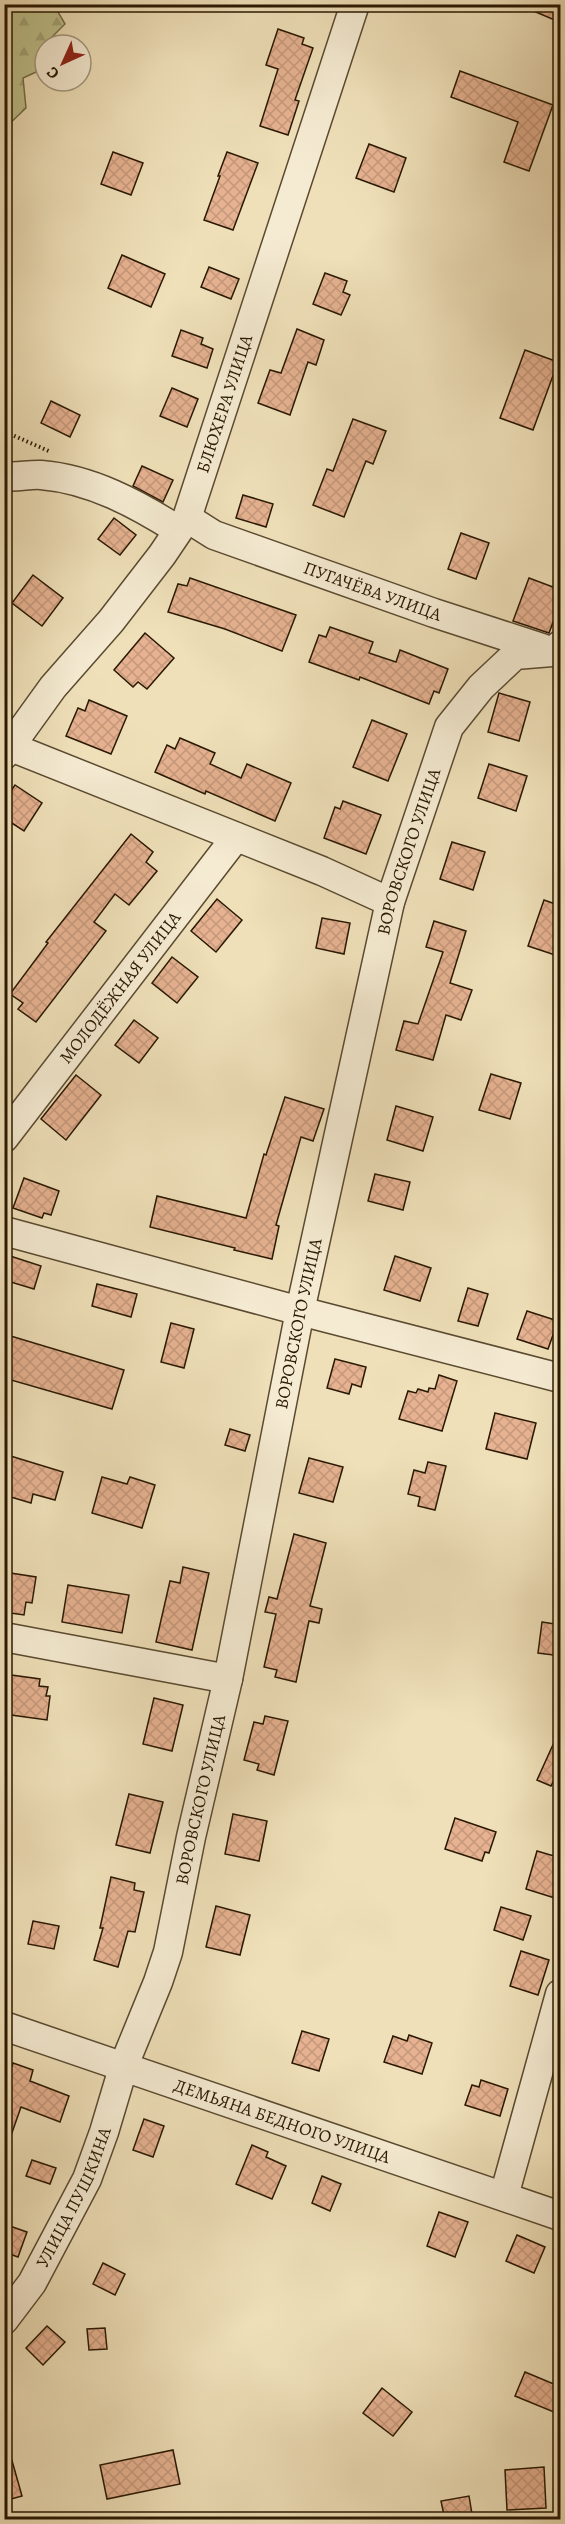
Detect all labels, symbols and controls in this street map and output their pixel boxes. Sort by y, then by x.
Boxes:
north arrow [33,33,93,93]
text: С [42,62,64,84]
street label: БЛЮХЕРА УЛИЦА [191,331,258,476]
street label: ПУГАЧЁВА УЛИЦА [300,556,445,627]
street label: ВОРОВСКОГО УЛИЦА [371,765,446,937]
street label: МОЛОДЁЖНАЯ УЛИЦА [54,906,187,1069]
street label: ВОРОВСКОГО УЛИЦА [269,1235,328,1411]
street label: ВОРОВСКОГО УЛИЦА [170,1712,231,1887]
street label: ДЕМЬЯНА БЕДНОГО УЛИЦА [171,2073,394,2169]
street label: УЛИЦА ПУШКИНА [30,2123,117,2272]

